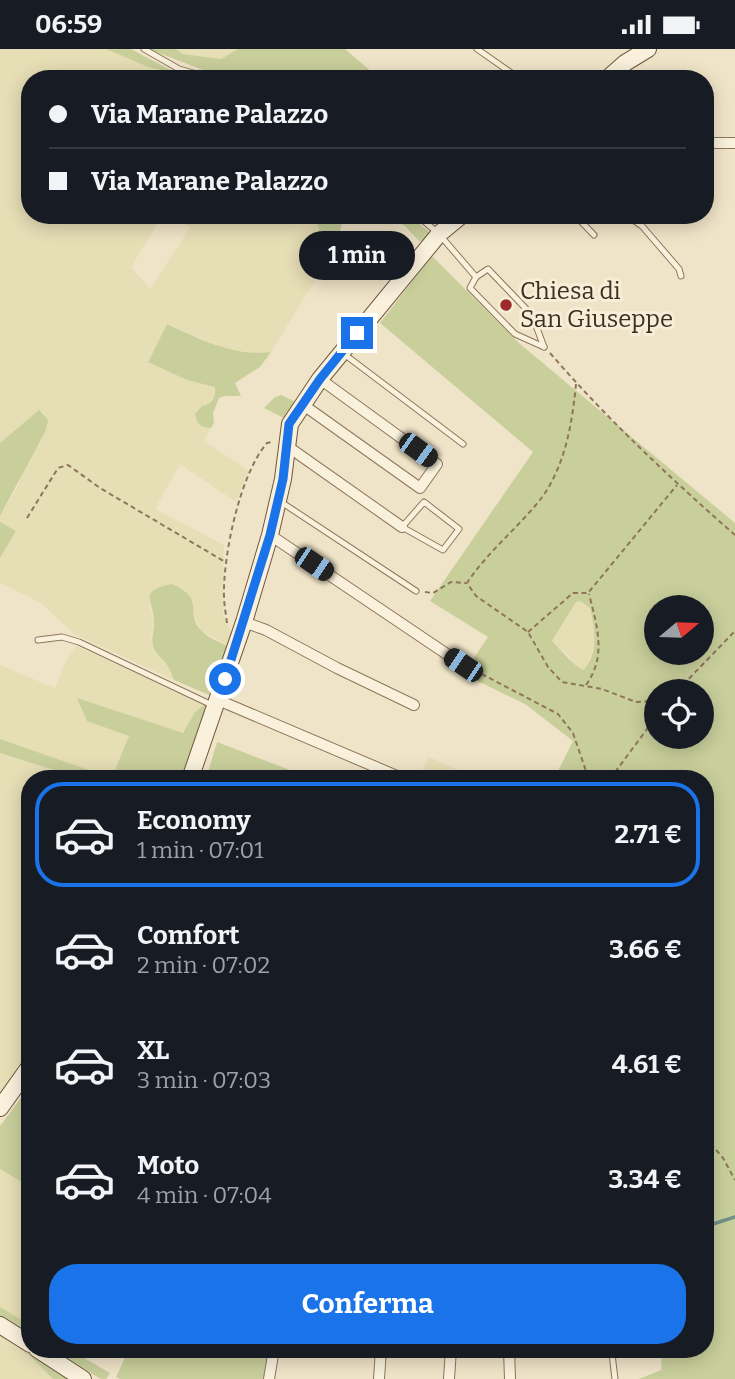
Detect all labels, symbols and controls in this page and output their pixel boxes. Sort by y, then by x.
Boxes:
text: 06:59 [35,9,102,40]
text: Via Marane Palazzo [91,99,328,130]
text: Via Marane Palazzo [91,166,328,197]
callout: 1 min [299,231,415,281]
text: 1 min [328,241,386,269]
place label: Chiesa di San Giuseppe [520,277,673,333]
marker: Chiesa di San Giuseppe [498,297,514,313]
route end [341,317,373,349]
car [395,429,442,471]
car [291,544,338,584]
north arrow [644,595,714,665]
map controls [644,595,714,749]
car [440,645,487,685]
route start [209,663,241,695]
button: locate [644,679,714,749]
icon: car [53,803,116,866]
text: Economy [137,805,251,836]
text: 2.71 € [614,819,682,850]
text: 1 min · 07:01 [137,836,264,864]
icon: car [53,918,116,981]
text: Comfort [137,920,240,951]
text: 3.66 € [609,934,682,965]
text: 2 min · 07:02 [137,951,270,979]
icon: car [53,1033,116,1096]
text: XL [137,1035,169,1066]
text: 4.61 € [612,1049,682,1080]
text: 3 min · 07:03 [137,1066,271,1094]
icon: car [53,1148,116,1211]
text: Moto [137,1150,199,1181]
text: 3.34 € [608,1164,682,1195]
text: 4 min · 07:04 [137,1181,272,1209]
button: Conferma [49,1264,686,1344]

